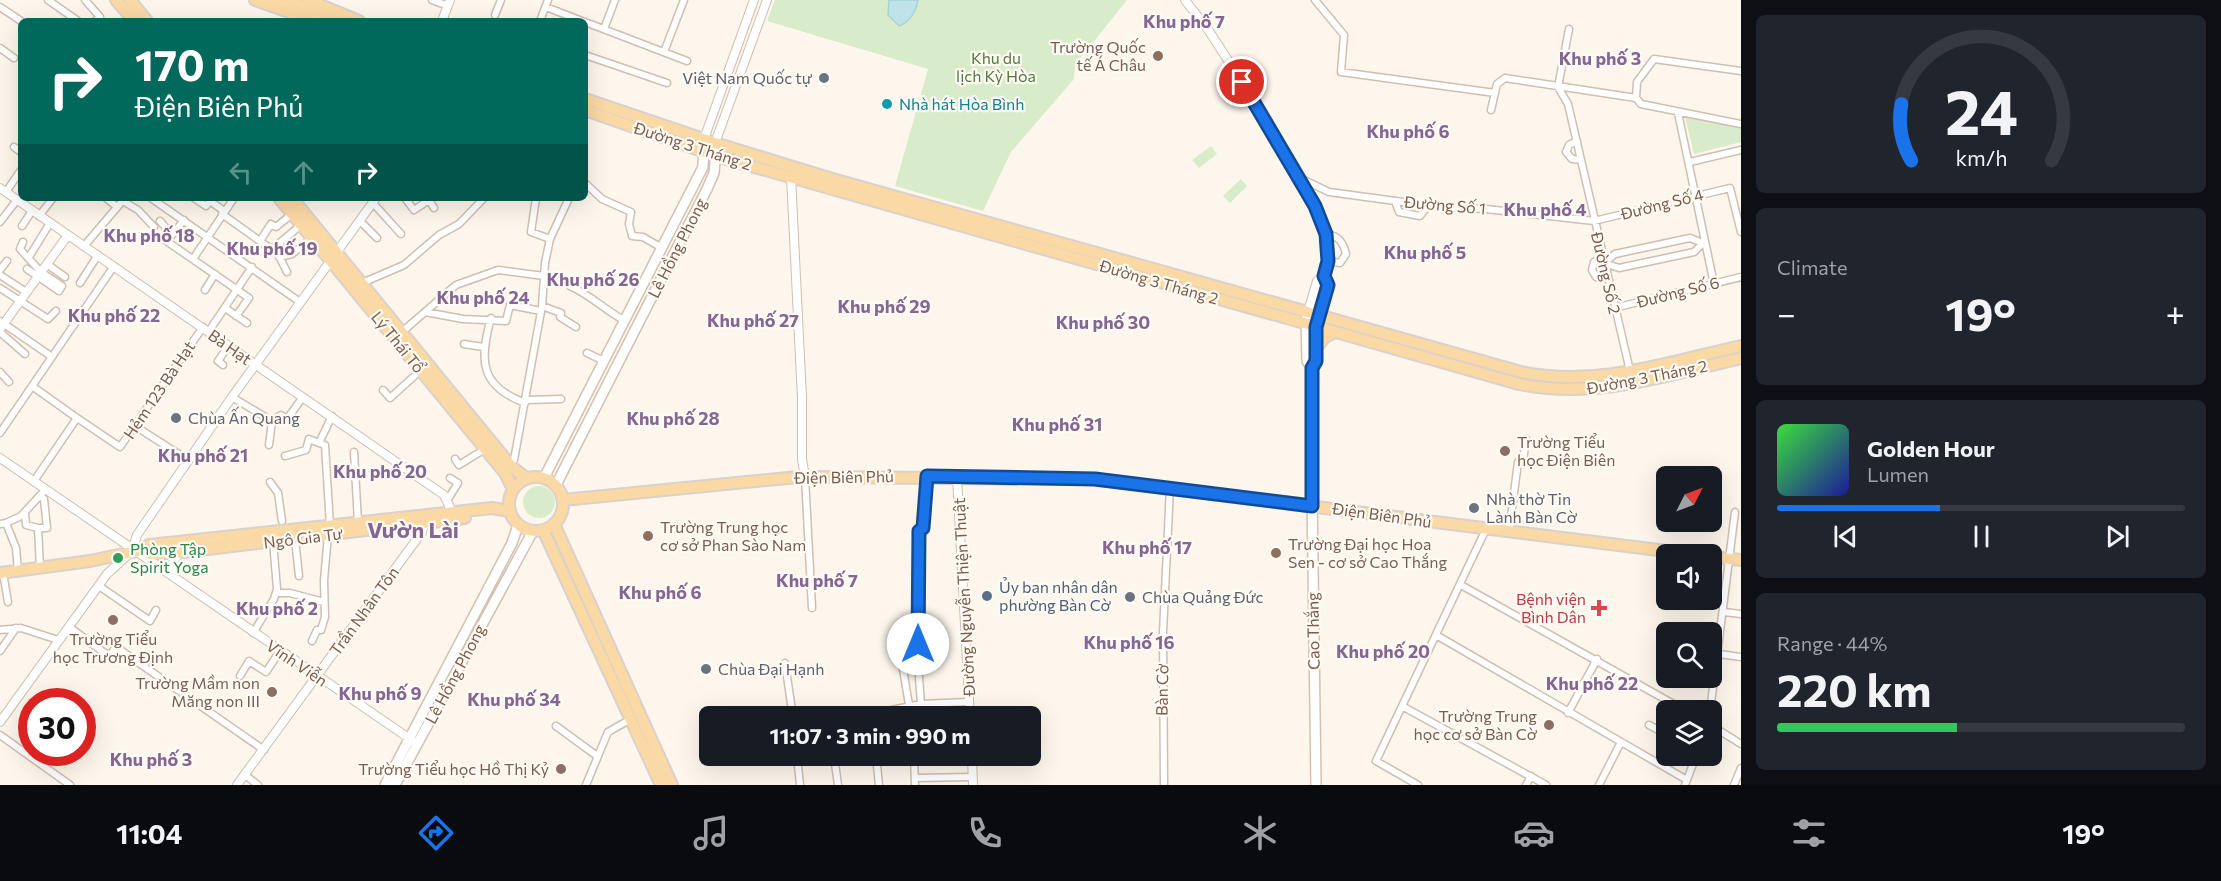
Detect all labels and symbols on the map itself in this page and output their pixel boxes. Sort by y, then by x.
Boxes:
district label: Khu phố 7 [1143,10,1225,32]
place label: Trường Quốc tế Á Châu [1050,37,1146,74]
district label: Khu phố 3 [1559,47,1641,69]
park label: Khu du lịch Kỳ Hòa [956,48,1036,85]
marker: Trường Quốc tế Á Châu [1151,49,1165,63]
pin [1216,56,1267,107]
place label: Việt Nam Quốc tự [682,68,813,87]
marker: Việt Nam Quốc tự [817,71,831,85]
place label: Nhà hát Hòa Bình [899,94,1024,113]
marker: Nhà hát Hòa Bình [880,97,894,111]
street label: Đường 3 Tháng 2 [631,117,755,174]
district label: Khu phố 6 [1366,120,1450,142]
street label: Đường Số 4 [1618,184,1706,223]
street label: Đường Số 1 [1402,191,1487,218]
street label: Lê Hồng Phong [643,194,710,301]
district label: Khu phố 4 [1504,198,1587,220]
district label: Khu phố 18 [103,224,195,246]
street label: Đường Số 2 [1588,229,1625,316]
district label: Khu phố 19 [226,237,318,259]
district label: Khu phố 5 [1384,241,1466,263]
street label: Đường 3 Tháng 2 [1097,255,1221,308]
district label: Khu phố 26 [546,268,640,290]
street label: Đường Số 6 [1634,272,1721,311]
district label: Khu phố 24 [437,286,530,308]
district label: Khu phố 29 [837,295,931,317]
district label: Khu phố 22 [68,304,160,326]
street label: Lý Thái Tổ [368,307,429,377]
district label: Khu phố 27 [707,309,799,331]
district label: Khu phố 30 [1056,311,1150,333]
street label: Bà Hạt [205,325,256,369]
street label: Hẻm 123 Bà Hạt [119,337,199,442]
street label: Đường 3 Tháng 2 [1584,355,1709,398]
place label: Chùa Ấn Quang [188,406,300,427]
district label: Khu phố 28 [626,407,720,429]
marker: Chùa Ấn Quang [169,411,183,425]
district label: Khu phố 31 [1012,413,1102,435]
place label: Trường Tiểu học Điện Biên [1517,432,1615,469]
district label: Khu phố 21 [158,444,248,466]
marker: Trường Tiểu học Điện Biên [1498,444,1512,458]
district label: Khu phố 20 [333,460,427,482]
street label: Điện Biên Phủ [793,466,894,487]
north arrow [1656,466,1722,532]
place label: Nhà thờ Tin Lành Bàn Cờ [1486,489,1578,526]
street label: Đường Nguyễn Thiện Thuật [949,497,978,698]
street label: Điện Biên Phủ [1330,498,1433,531]
marker: Nhà thờ Tin Lành Bàn Cờ [1467,501,1481,515]
district label: Vườn Lài [367,516,459,543]
place label: Trường Trung học cơ sở Phan Sào Nam [660,517,806,554]
street label: Ngô Gia Tự [262,523,344,552]
marker: Trường Trung học cơ sở Phan Sào Nam [641,529,655,543]
place label: Trường Đại học Hoa Sen - cơ sở Cao Thắng [1288,534,1447,571]
district label: Khu phố 17 [1102,536,1192,558]
place label: Phòng Tập Spirit Yoga [130,539,209,576]
marker: Trường Đại học Hoa Sen - cơ sở Cao Thắng [1269,546,1283,560]
marker: Phòng Tập Spirit Yoga [111,551,125,565]
street label: Trần Nhân Tôn [325,563,402,659]
district label: Khu phố 7 [776,569,858,591]
place label: Ủy ban nhân dân phường Bàn Cờ [999,577,1118,614]
district label: Khu phố 6 [618,581,702,603]
place label: Chùa Quảng Đức [1142,587,1264,606]
marker: Ủy ban nhân dân phường Bàn Cờ [980,589,994,603]
place label: Bệnh viện Bình Dân [1516,589,1586,626]
marker: Chùa Quảng Đức [1123,590,1137,604]
street label: Cao Thắng [1302,592,1323,670]
district label: Khu phố 2 [236,597,318,619]
marker: Bệnh viện Bình Dân [1590,599,1608,617]
position arrow [886,612,950,676]
marker: Trường Tiểu học Trương Định [106,613,120,627]
street label: Lê Hồng Phong [420,621,489,727]
place label: Trường Tiểu học Trương Định [53,629,173,666]
district label: Khu phố 16 [1083,631,1175,653]
street label: Vĩnh Viễn [263,635,331,690]
district label: Khu phố 20 [1336,640,1430,662]
place label: Chùa Đại Hạnh [718,659,824,678]
marker: Chùa Đại Hạnh [699,662,713,676]
street label: Bàn Cờ [1152,663,1171,716]
district label: Khu phố 22 [1546,672,1638,694]
place label: Trường Mầm non Măng non III [135,673,260,710]
district label: Khu phố 9 [338,682,422,704]
marker: Trường Mầm non Măng non III [265,685,279,699]
speed limit sign: 30 [18,688,96,766]
district label: Khu phố 34 [467,688,561,710]
place label: Trường Trung học cơ sở Bàn Cờ [1414,706,1538,743]
marker: Trường Trung học cơ sở Bàn Cờ [1542,718,1556,732]
district label: Khu phố 3 [110,748,192,770]
place label: Trường Tiểu học Hồ Thị Kỷ [358,759,549,778]
marker: Trường Tiểu học Hồ Thị Kỷ [554,762,568,776]

